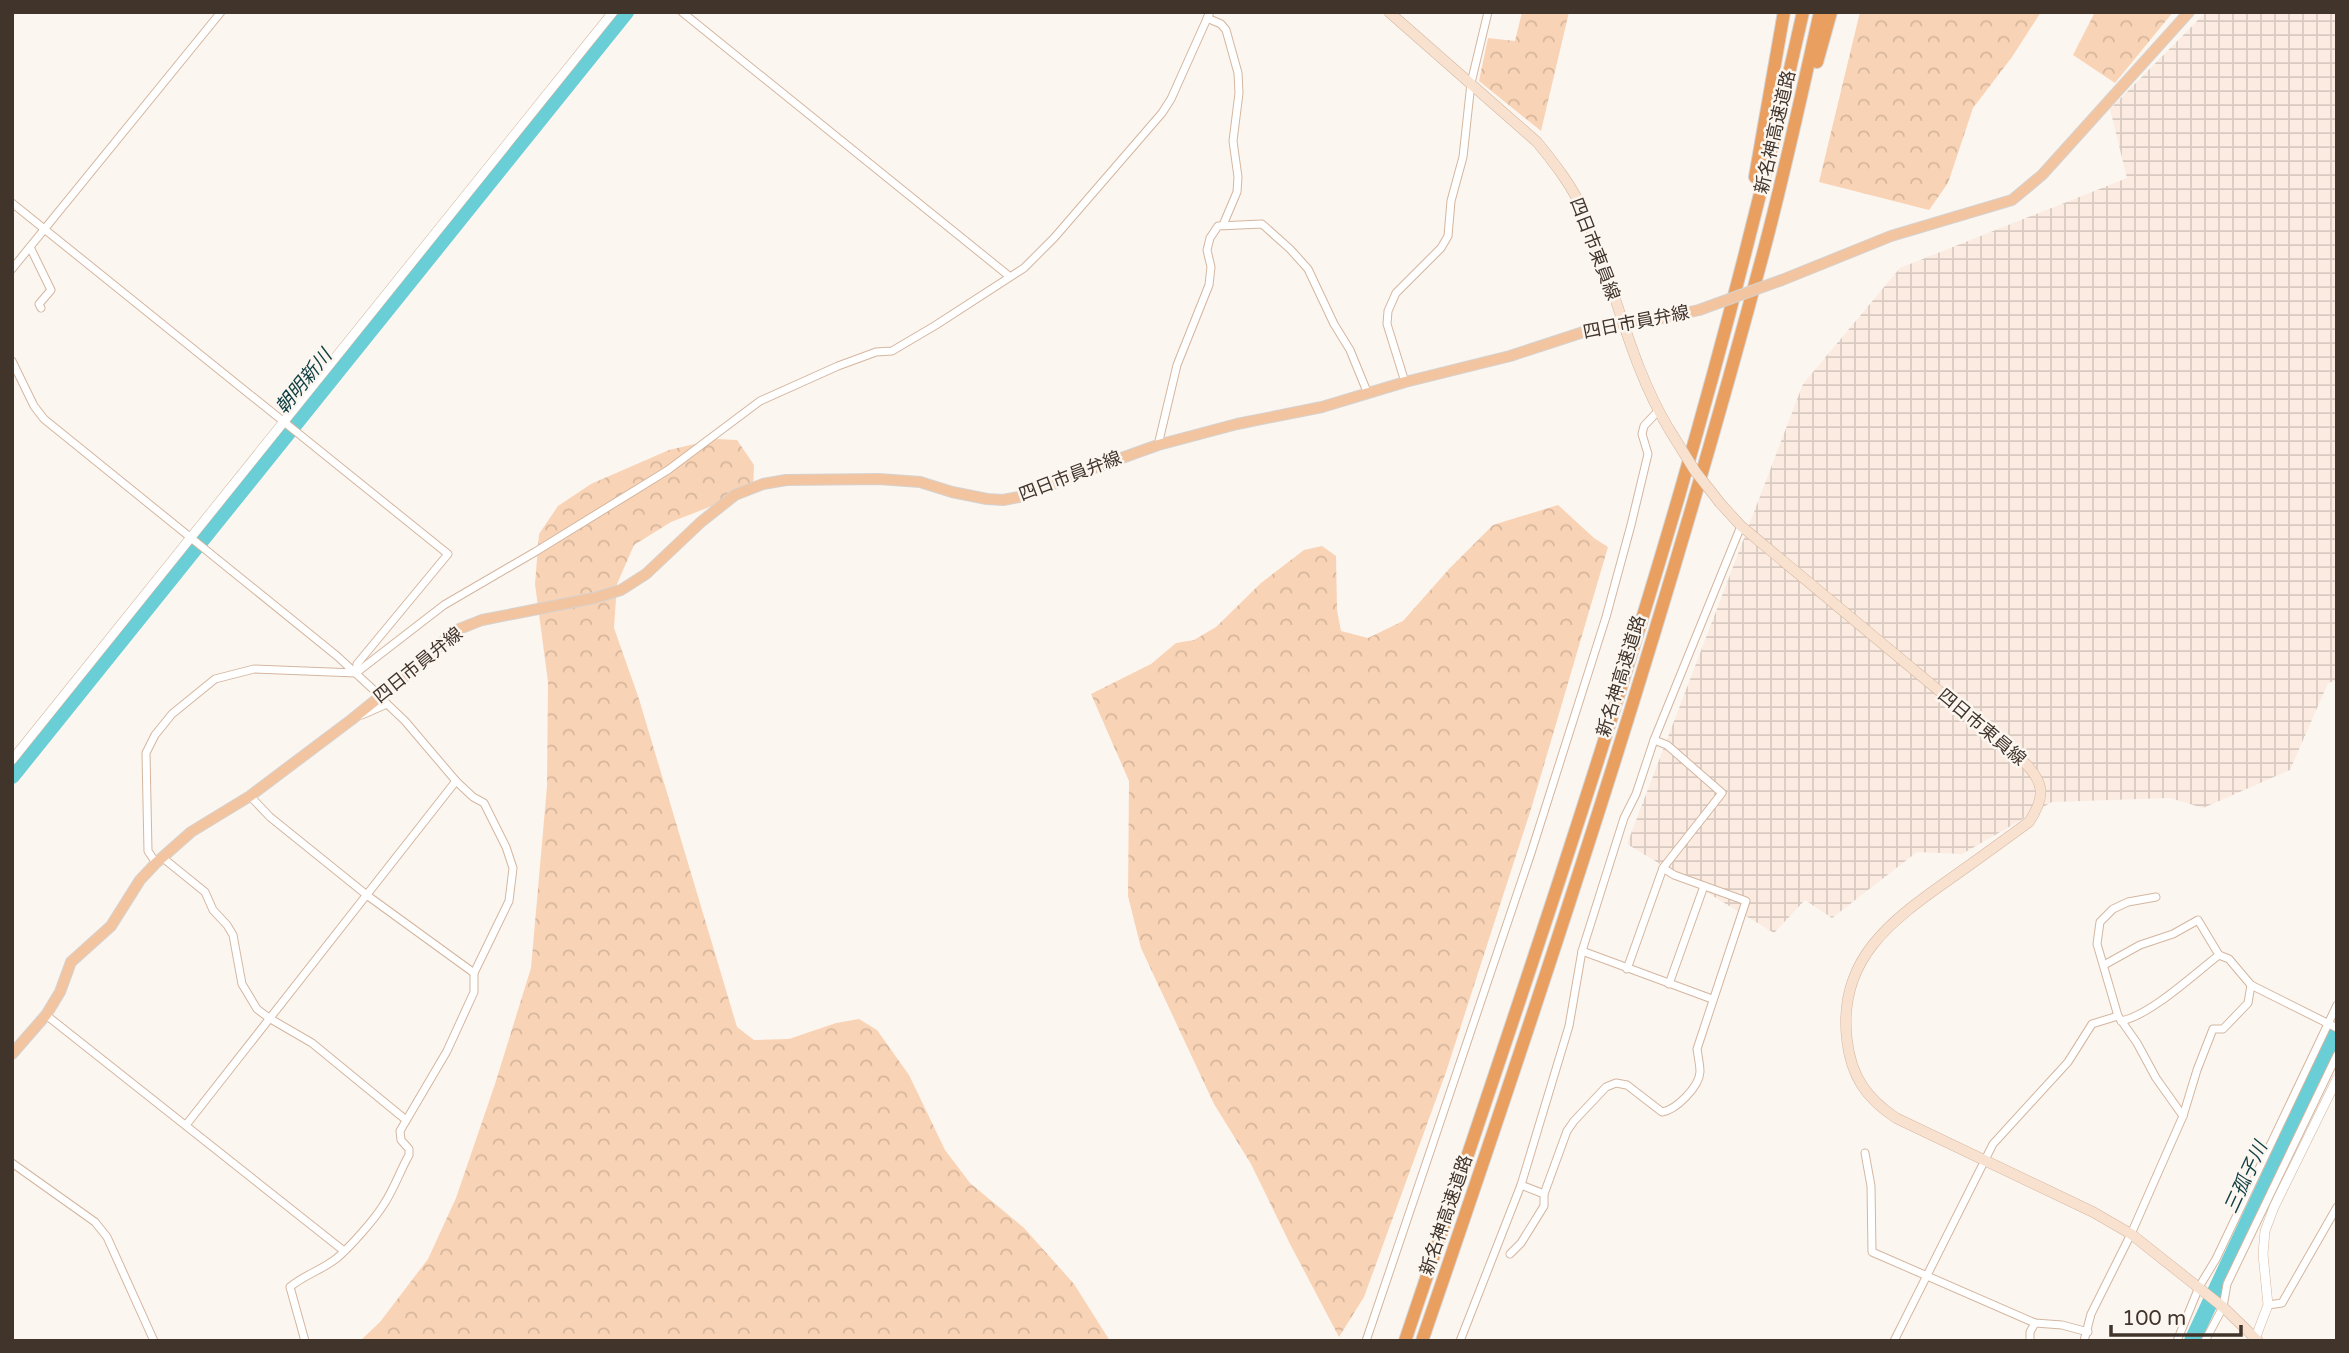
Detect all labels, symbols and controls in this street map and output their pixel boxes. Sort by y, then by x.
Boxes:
street label: 新名神高速道路 [1750,68,1800,196]
street label: 四日市東員線 [1565,195,1625,303]
street label: 四日市員弁線 [1581,301,1691,343]
water label: 朝明新川 [271,344,337,418]
street label: 四日市員弁線 [1016,446,1124,506]
street label: 新名神高速道路 [1592,613,1650,739]
street label: 四日市員弁線 [369,622,467,708]
street label: 四日市東員線 [1934,684,2030,770]
water label: 三孤子川 [2220,1137,2273,1217]
street label: 新名神高速道路 [1415,1152,1477,1278]
scale bar [2111,1294,2240,1338]
text: 100 m [2122,1306,2186,1331]

